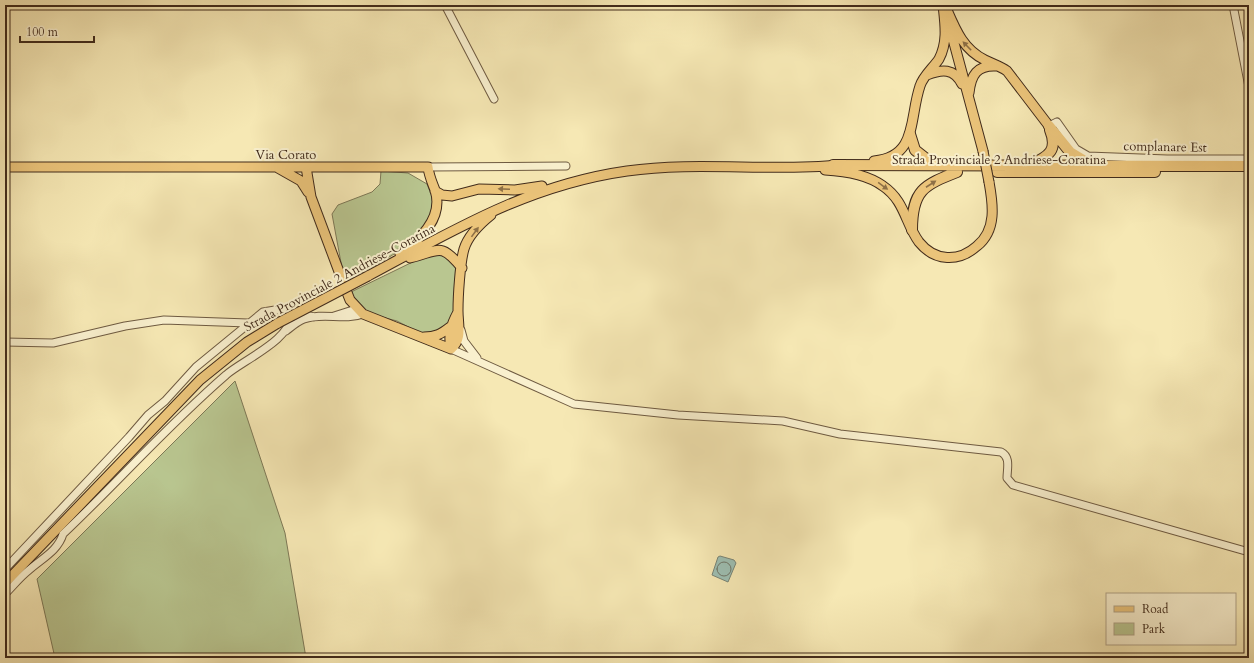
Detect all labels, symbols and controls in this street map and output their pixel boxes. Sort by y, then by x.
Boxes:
scale bar [20,18,94,44]
text: 100 m [26,24,59,40]
one-way arrow [962,41,971,51]
street label: complanare Est [1123,137,1207,157]
street label: Via Corato [256,146,316,164]
street label: Strada Provinciale 2 Andriese-Coratina [892,151,1106,169]
one-way arrow [926,180,936,188]
one-way arrow [878,182,888,190]
one-way arrow [497,186,510,192]
street label: Strada Provinciale 2 Andriese-Coratina [241,219,439,336]
one-way arrow [471,227,479,237]
legend [1106,593,1236,645]
text: Road [1142,601,1169,617]
text: Park [1142,621,1166,637]

